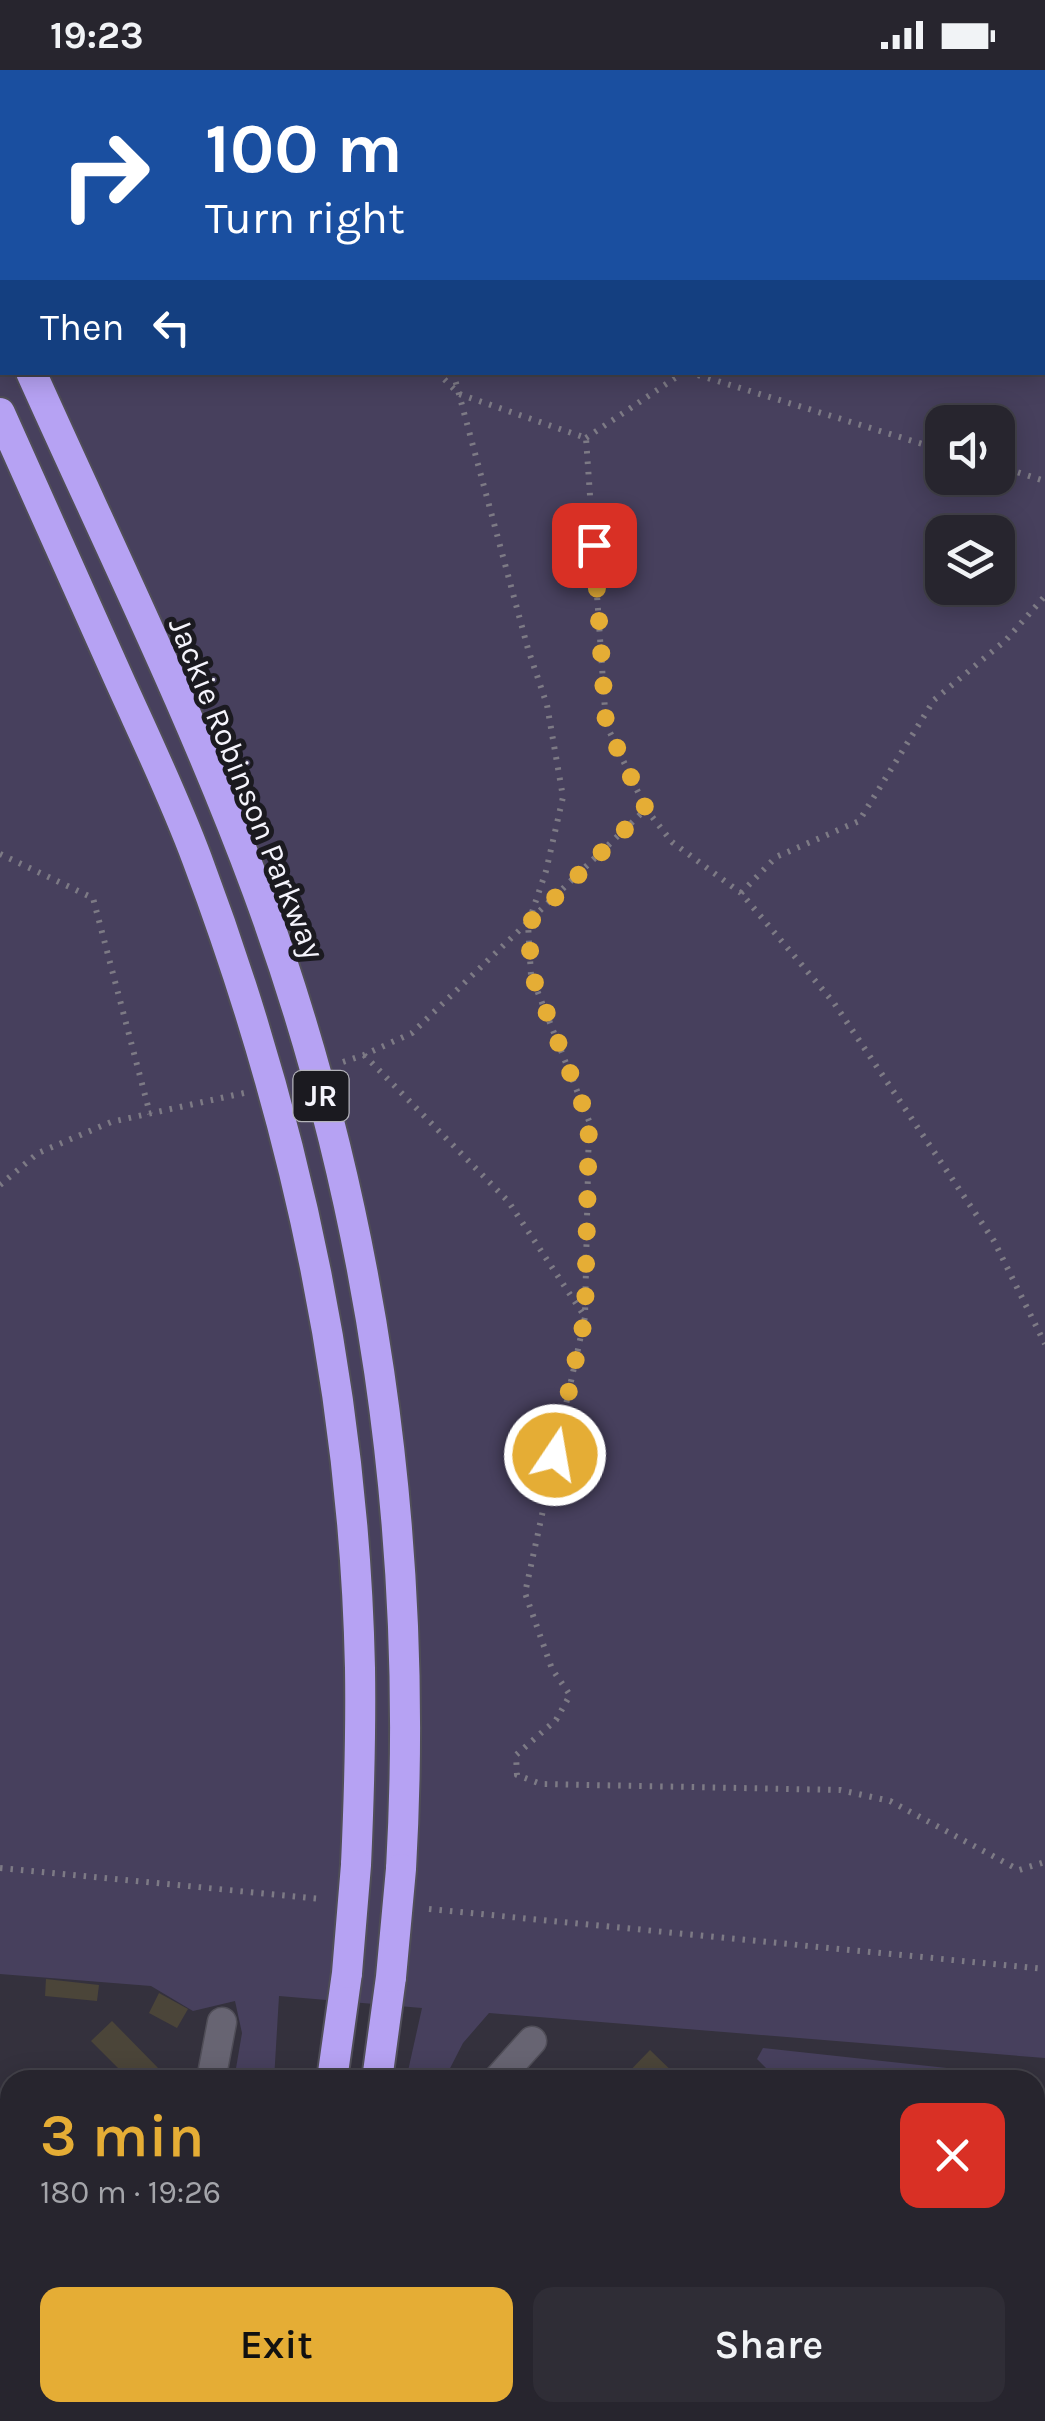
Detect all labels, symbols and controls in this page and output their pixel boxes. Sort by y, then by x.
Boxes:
text: 19:23 [50,13,144,58]
text: 100 m [205,108,403,190]
icon: right [40,110,170,240]
text: Turn right [205,192,405,244]
icon: left [144,300,199,355]
text: Then [40,305,124,350]
map controls [925,405,1015,605]
button: sound [925,405,1015,495]
pin [552,503,637,588]
button: layers [925,515,1015,605]
icon: arrive [567,518,622,573]
street label: Jackie Robinson Parkway [161,612,332,965]
road number: JR [294,1071,348,1121]
position arrow [503,1403,607,1507]
text: 3 min [40,2101,205,2171]
button: close [900,2103,1005,2208]
text: 180 m · 19:26 [40,2174,221,2211]
button: Exit [40,2287,513,2402]
button: Share [533,2287,1005,2402]

